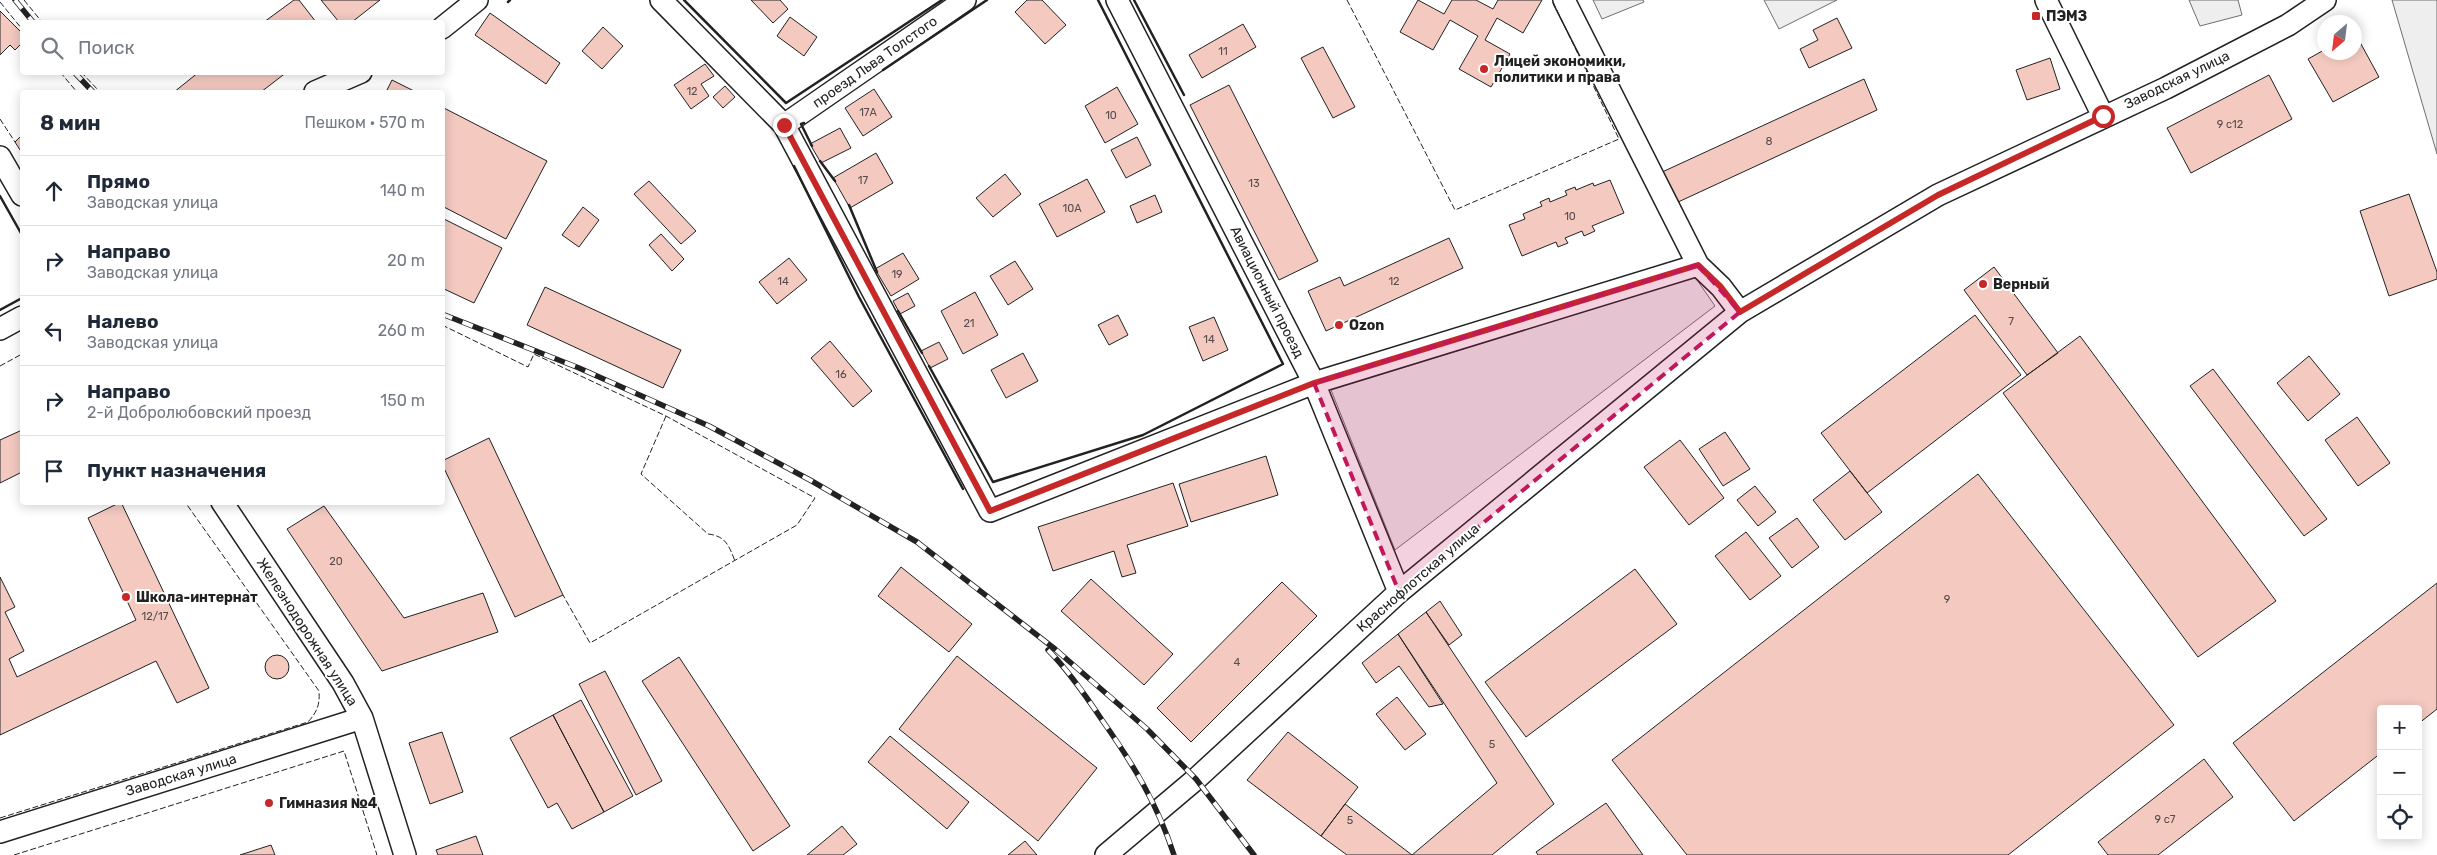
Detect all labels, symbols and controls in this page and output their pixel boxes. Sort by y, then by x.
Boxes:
place label: ПЭМЗ [2046,8,2087,25]
marker: ПЭМЗ [2030,10,2042,22]
street label: проезд Льва Толстого [809,12,941,112]
north arrow [2317,15,2362,60]
search box [20,20,445,75]
icon: search [38,34,66,62]
text: Поиск [78,36,135,59]
house number: 11 [1218,45,1228,58]
street label: Заводская улица [2122,47,2232,113]
place label: Лицей экономики, политики и права [1494,53,1626,86]
marker: Лицей экономики, политики и права [1478,63,1490,75]
house number: 12 [686,85,698,98]
route start [2092,105,2115,128]
house number: 17А [859,106,877,119]
house number: 10 [1105,109,1117,122]
text: 8 мин [40,110,101,135]
text: Пешком · 570 m [305,113,425,132]
route end [773,114,796,137]
house number: 9 с12 [2217,118,2243,131]
house number: 8 [1766,135,1773,148]
text: Прямо [87,170,150,193]
house number: 17 [858,174,869,187]
icon: ahead [40,177,68,205]
house number: 13 [1248,177,1260,190]
text: 140 m [380,181,425,200]
text: Заводская улица [87,193,218,212]
house number: 10А [1062,202,1082,215]
house number: 10 [1564,210,1576,223]
street label: Авиационный проезд [1226,223,1308,361]
text: Направо [87,240,171,263]
icon: right [40,247,68,275]
text: 20 m [387,251,425,270]
text: Заводская улица [87,263,218,282]
house number: 19 [891,268,903,281]
house number: 14 [777,275,789,288]
house number: 12 [1388,275,1400,288]
place label: Верный [1993,276,2049,293]
marker: Верный [1977,278,1989,290]
text: Налево [87,310,159,333]
house number: 7 [2008,315,2014,328]
icon: left [40,317,68,345]
house number: 21 [963,317,975,330]
place label: Ozon [1349,317,1384,334]
marker: Ozon [1333,319,1345,331]
text: 260 m [378,321,425,340]
text: Заводская улица [87,333,218,352]
house number: 14 [1203,333,1215,346]
house number: 16 [835,368,847,381]
text: Направо [87,380,171,403]
icon: right [40,387,68,415]
text: 150 m [380,391,425,410]
text: 2-й Добролюбовский проезд [87,403,311,422]
icon: arrive [40,457,68,485]
text: Пункт назначения [87,459,266,482]
street label: Краснофлотская улица [1353,520,1483,636]
street label: Железнодорожная улица [253,555,361,709]
house number: 20 [329,555,343,568]
place label: Школа-интернат [136,589,258,606]
marker: Школа-интернат [120,591,132,603]
house number: 9 [1944,593,1950,606]
house number: 12/17 [142,610,169,623]
house number: 4 [1234,656,1241,669]
map controls [2377,705,2422,840]
button: + [2377,705,2422,750]
house number: 5 [1489,738,1496,751]
street label: Заводская улица [124,750,238,800]
button: − [2377,750,2422,795]
place label: Гимназия №4 [279,795,378,812]
button: locate [2377,795,2422,840]
marker: Гимназия №4 [263,797,275,809]
house number: 9 с7 [2155,813,2176,826]
house number: 5 [1347,814,1354,827]

